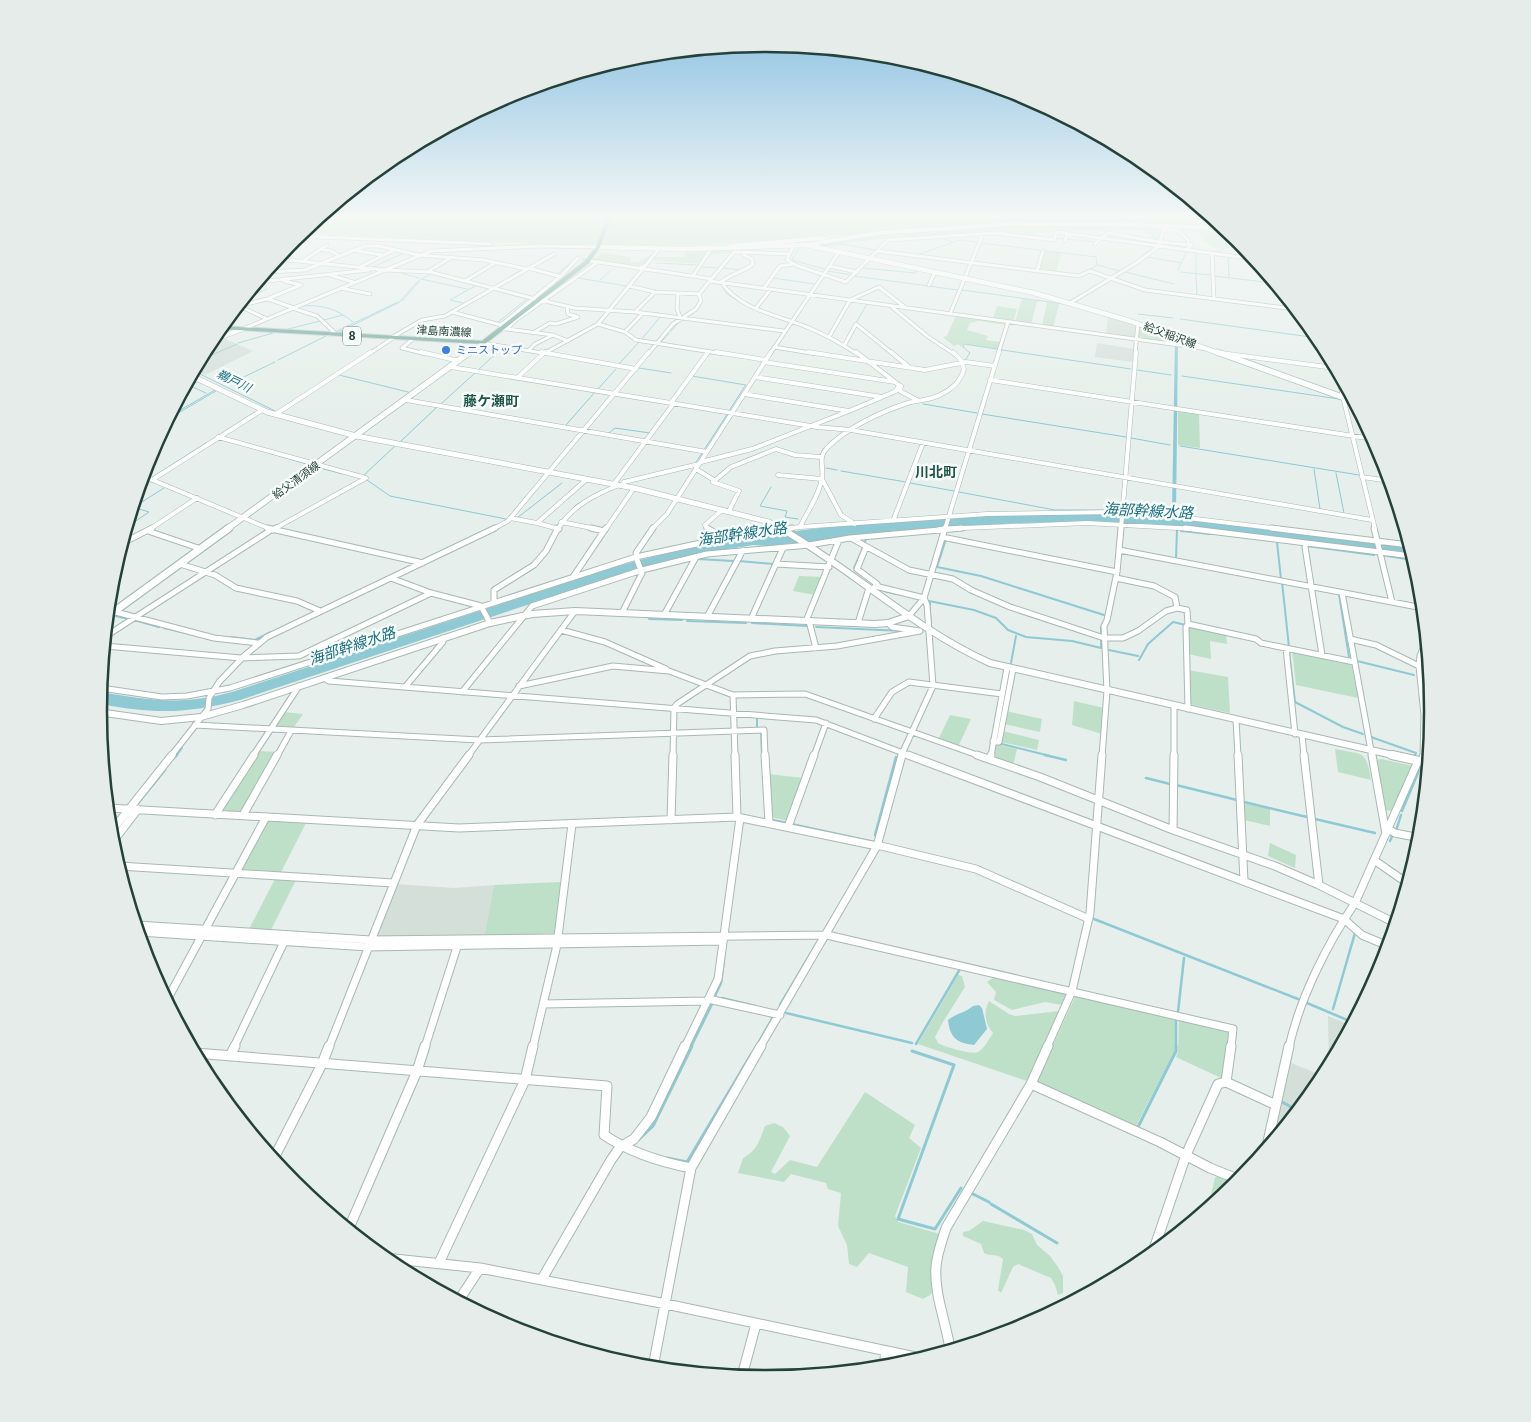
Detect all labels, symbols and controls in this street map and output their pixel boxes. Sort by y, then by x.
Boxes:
street label: 給父稲沢線 [1142,320,1198,350]
street label: 津島南濃線 [416,324,472,338]
road number: 8 [343,326,361,346]
marker: ミニストップ [440,344,452,356]
place label: ミニストップ [456,344,522,356]
water label: 鵜戸川 [215,367,255,396]
district label: 藤ケ瀬町 [463,393,519,409]
street label: 給父清須線 [270,459,322,501]
district label: 川北町 [915,464,957,480]
water label: 海部幹線水路 [1103,500,1195,521]
water label: 海部幹線水路 [696,519,790,548]
water label: 海部幹線水路 [306,623,399,668]

